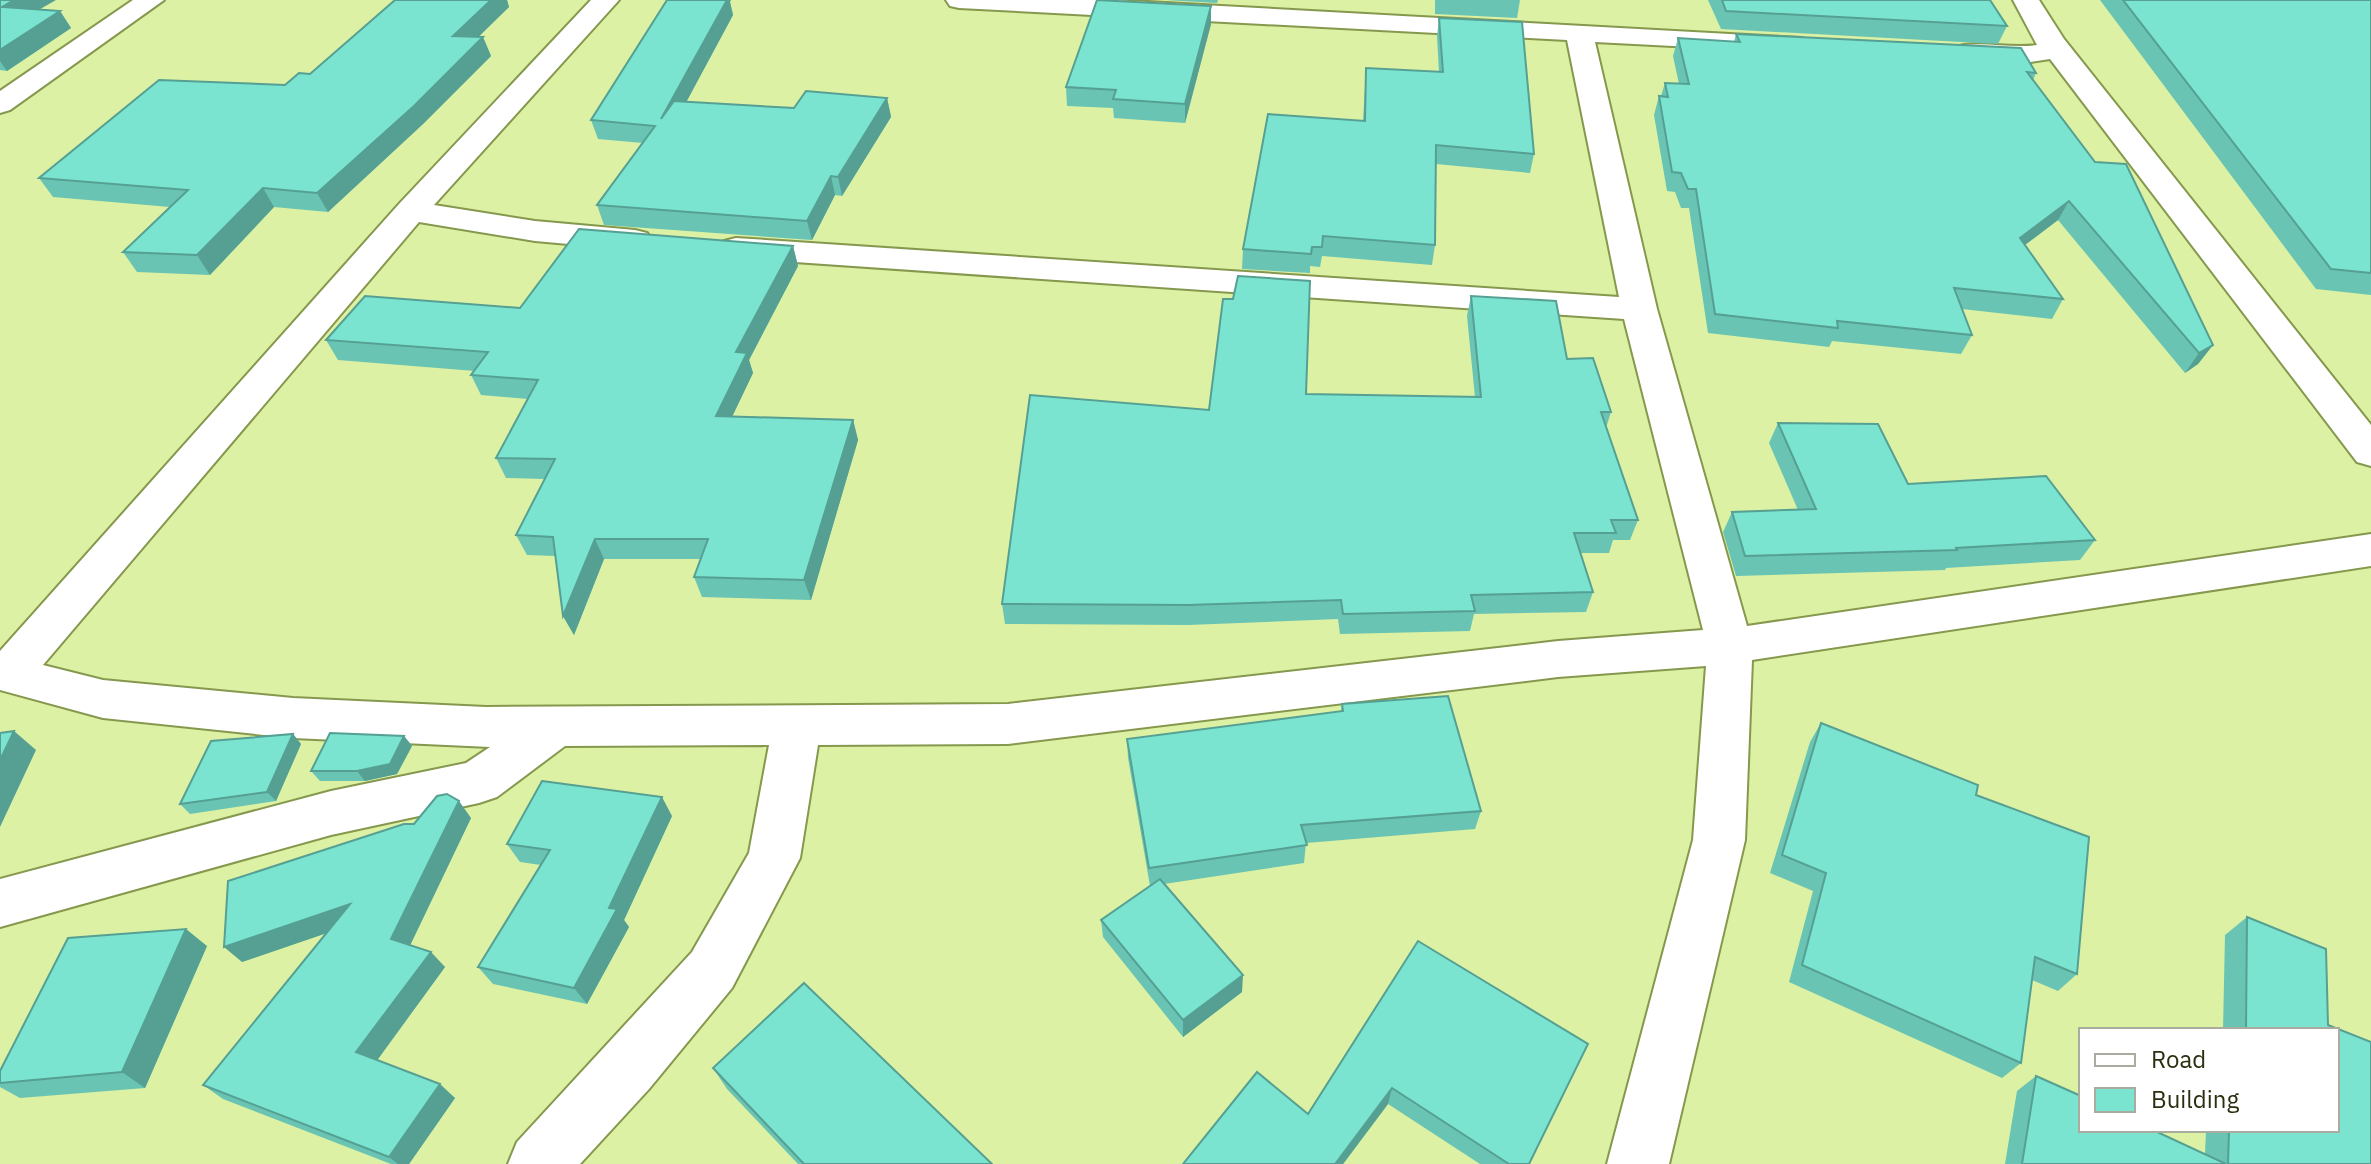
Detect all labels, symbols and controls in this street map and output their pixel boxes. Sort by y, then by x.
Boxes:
legend [2079,1028,2339,1132]
text: Road [2151,1043,2206,1075]
text: Building [2151,1083,2239,1115]

